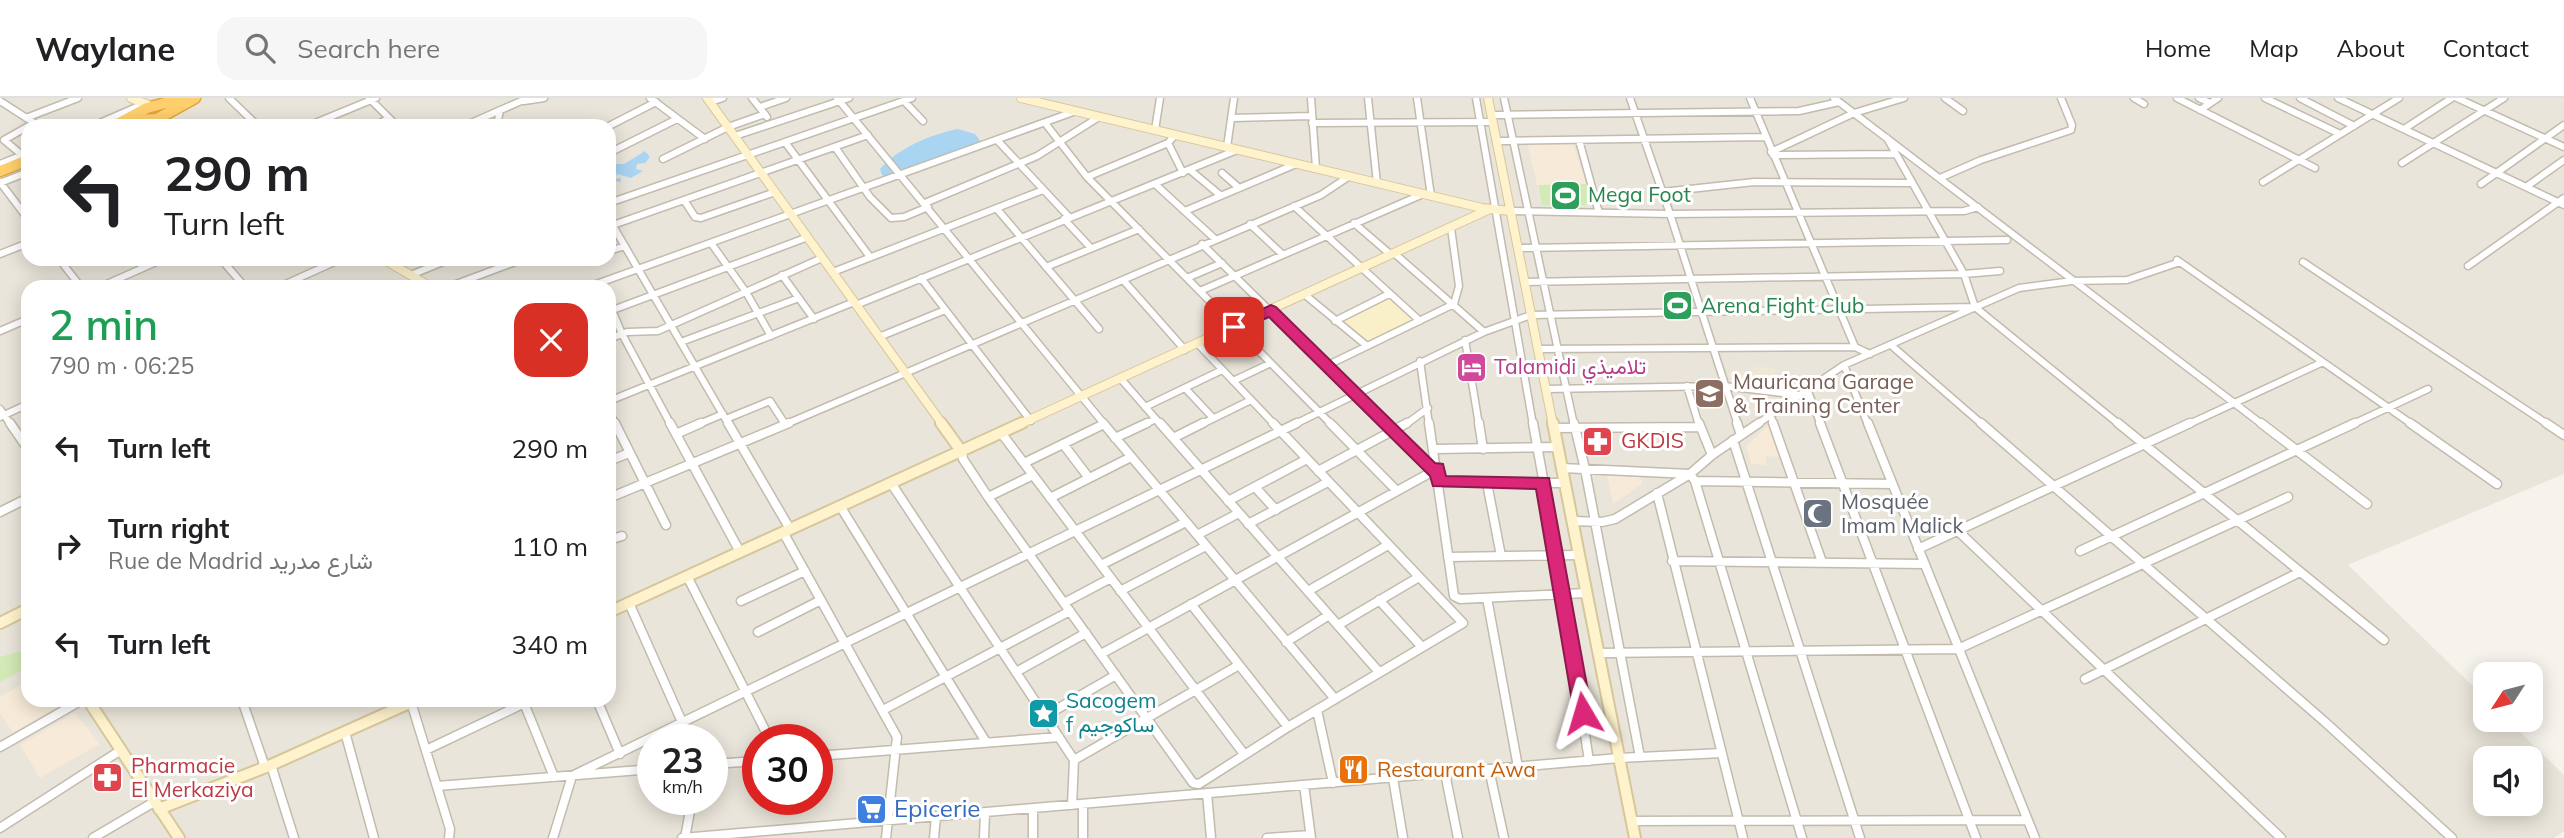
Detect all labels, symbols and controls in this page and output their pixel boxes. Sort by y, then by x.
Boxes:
search box [217,17,707,80]
text: Waylane [35,28,175,69]
icon: search [241,29,279,67]
text: Search here [297,32,440,65]
text: Home [2145,33,2211,63]
text: Map [2249,33,2299,63]
text: About [2337,33,2405,63]
text: Contact [2443,33,2529,63]
text: 290 m [164,142,310,203]
icon: left [49,147,140,238]
sports icon: Mega Foot [1548,178,1582,212]
place label: Mega Foot [1588,181,1691,207]
text: Turn left [164,203,284,243]
sports icon: Arena Fight Club [1661,289,1695,323]
place label: Arena Fight Club [1701,292,1864,318]
pin [1204,297,1264,357]
text: 2 min [49,298,158,351]
button: close [514,303,588,377]
icon: arrive [1215,308,1253,346]
hotel icon: Talamidi تلاميذي [1454,350,1488,384]
text: 790 m · 06:25 [49,351,194,380]
place label: Talamidi تلاميذي [1494,353,1646,384]
place label: Mauricana Garage & Training Center [1733,368,1914,418]
school or university icon: Mauricana Garage & Training Center [1693,377,1727,411]
pharmacy icon: GKDIS [1581,424,1615,458]
place label: GKDIS [1621,427,1684,453]
icon: left [49,429,87,467]
text: Turn left [108,432,210,465]
text: 290 m [512,432,588,465]
place label: Mosquée Imam Malick [1841,488,1963,538]
mosque icon: Mosquée Imam Malick [1801,497,1835,531]
text: Turn right [108,512,229,545]
icon: right [49,527,87,565]
text: 110 m [512,530,588,563]
text: Rue de Madrid شارع مدريد [108,546,373,575]
icon: left [49,625,87,663]
text: Turn left [108,628,210,661]
text: 340 m [512,628,588,661]
north arrow [2473,662,2543,732]
map controls [2473,662,2543,816]
position arrow [1546,676,1620,750]
place label: Sacogem f ساكوجيم [1066,687,1156,739]
place icon: Sacogem f ساكوجيم [1026,696,1060,730]
speed limit sign: 30 [742,724,833,815]
text: 23 [661,738,704,782]
button: sound [2473,746,2543,816]
place label: Pharmacie El Merkaziya [131,752,254,802]
restaurant icon: Restaurant Awa [1337,753,1371,787]
place label: Restaurant Awa [1377,756,1536,782]
pharmacy icon: Pharmacie El Merkaziya [91,761,125,795]
text: km/h [662,775,703,798]
supermarket icon: Epicerie [854,792,888,826]
place label: Epicerie [894,793,980,823]

